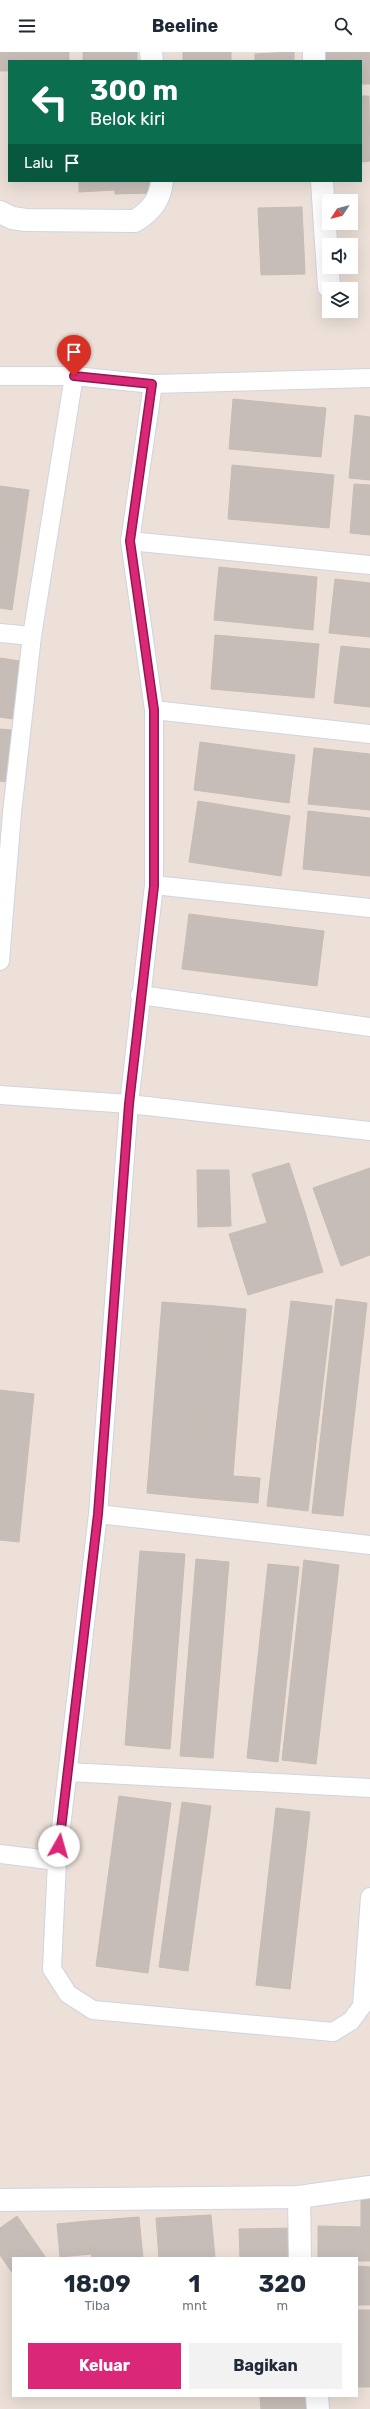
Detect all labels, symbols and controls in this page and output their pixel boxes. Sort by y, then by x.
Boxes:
icon: menu [16,15,38,37]
text: Beeline [152,15,218,37]
icon: search [332,15,354,37]
text: 300 m [90,74,178,107]
icon: left [24,76,76,128]
text: Belok kiri [90,108,165,130]
icon: arrive [61,152,83,174]
text: Lalu [24,154,53,172]
north arrow [322,194,358,230]
map controls [322,194,358,318]
button: sound [322,238,358,274]
button: layers [322,282,358,318]
pin [57,335,91,376]
icon: arrive [63,341,85,363]
position arrow [38,1825,80,1867]
text: 18:09 [64,2270,131,2298]
text: 1 [189,2270,201,2298]
text: 320 [258,2270,306,2298]
text: Tiba [84,2298,110,2313]
text: mnt [182,2298,207,2313]
text: m [277,2298,288,2313]
button: Keluar [28,2343,181,2389]
button: Bagikan [189,2343,342,2389]

